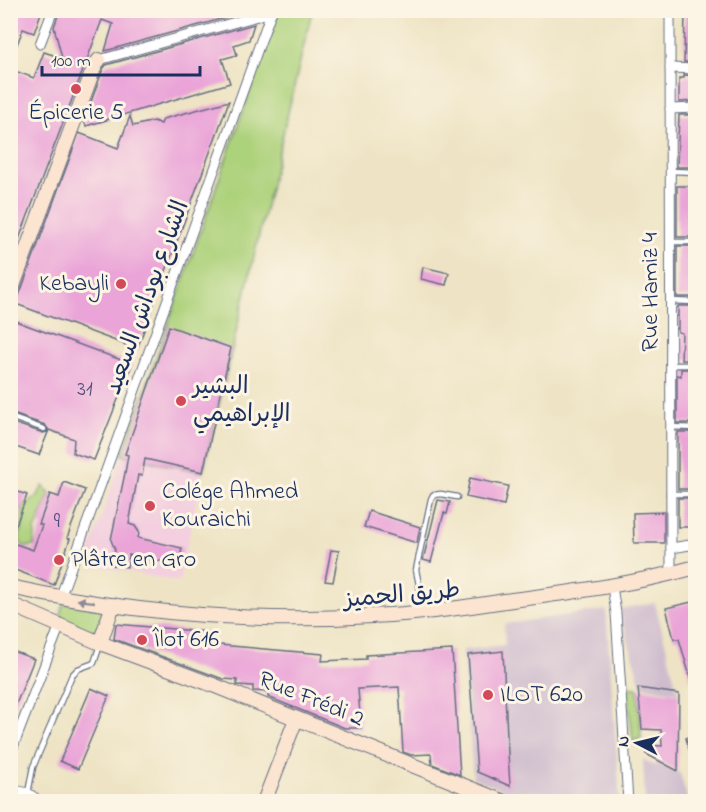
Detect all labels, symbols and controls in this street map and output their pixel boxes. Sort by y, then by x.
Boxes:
scale bar [42,39,200,77]
text: 100 m [51,49,91,75]
marker: Épicerie 5 [69,82,83,96]
place label: Épicerie 5 [28,96,124,131]
street label: الشارع بوداش السعيد [97,196,199,400]
street label: Rue Hamiz 4 [634,232,669,352]
place label: Kebayli [39,267,109,303]
marker: Kebayli [114,277,128,291]
place label: البشير الإبراهيمي [191,370,291,434]
house number: 31 [77,375,93,405]
marker: البشير الإبراهيمي [174,394,188,408]
place label: Colége Ahmed Kouraichi [162,475,299,538]
marker: Colége Ahmed Kouraichi [143,499,157,513]
house number: 9 [54,507,61,537]
place label: Plâtre en Gro [71,543,196,578]
marker: Plâtre en Gro [52,553,66,567]
street label: طريق الحميز [340,573,462,619]
one-way arrow [77,597,96,606]
place label: Îlot 616 [152,623,219,658]
marker: Îlot 616 [135,633,149,647]
street label: Rue Frédi 2 [253,663,369,737]
place label: ILOT 620 [500,678,583,713]
marker: ILOT 620 [481,688,495,702]
north arrow [607,713,667,773]
text: N [612,734,637,748]

